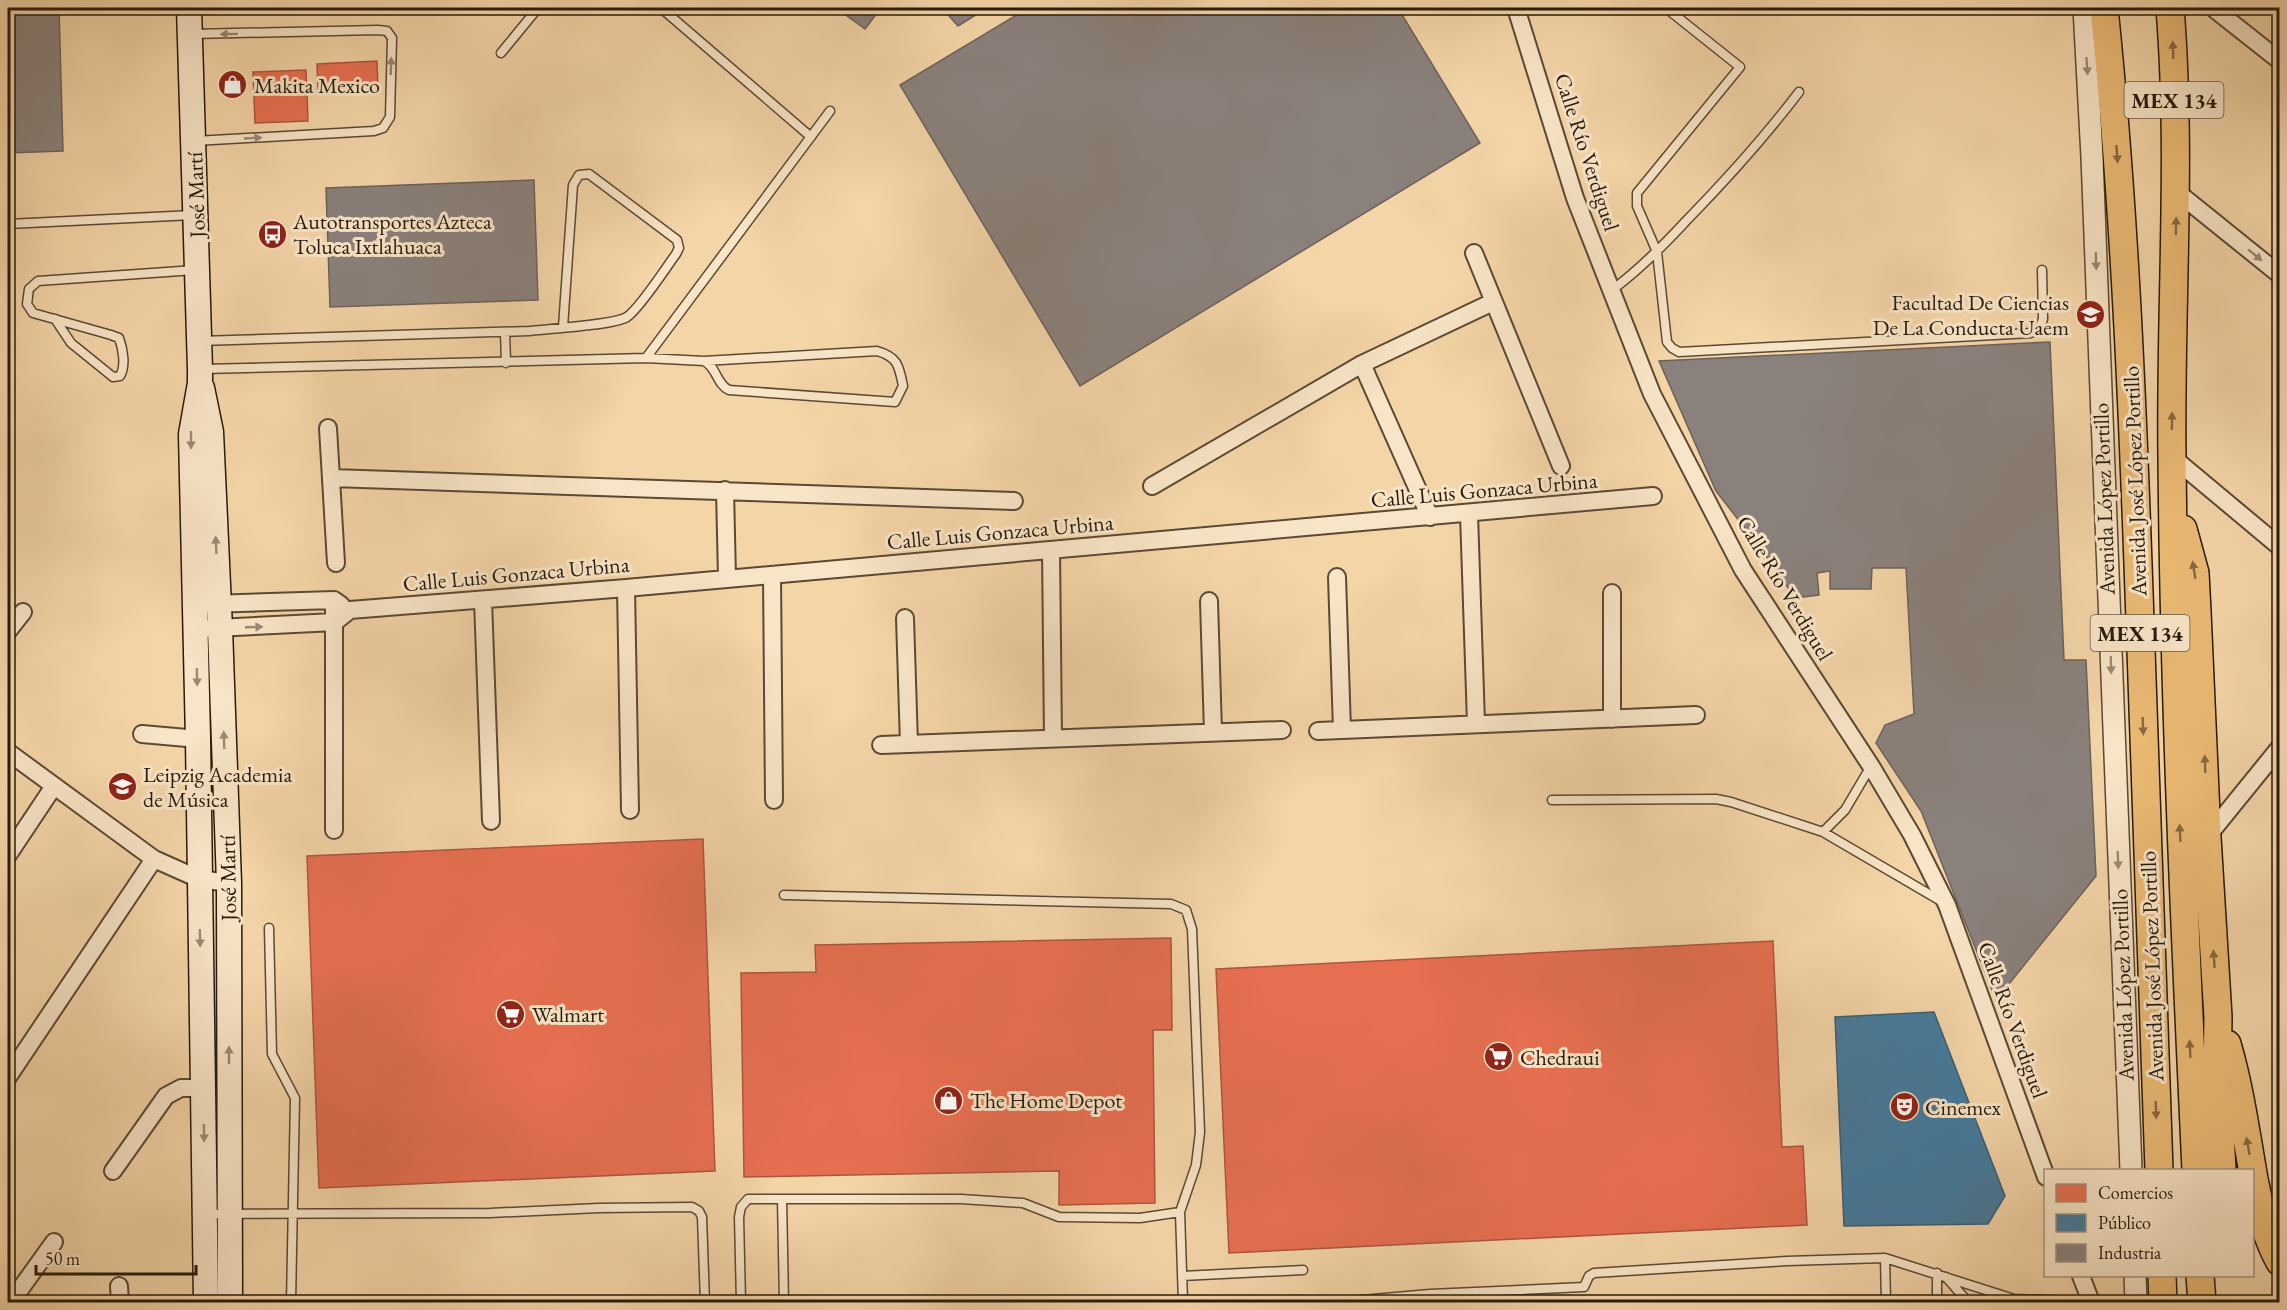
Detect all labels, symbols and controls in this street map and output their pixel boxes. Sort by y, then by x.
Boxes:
one-way arrow [219,29,238,38]
one-way arrow [2168,40,2177,59]
one-way arrow [2082,56,2092,75]
one-way arrow [387,57,396,76]
shop icon: Makita Mexico [217,69,249,101]
street label: Calle Río Verdiguel [1548,69,1626,235]
place label: Makita Mexico [254,71,380,100]
road number: MEX 134 [2124,82,2224,118]
one-way arrow [243,133,262,143]
one-way arrow [2112,144,2122,163]
street label: José Martí [180,151,212,241]
place label: Autotransportes Azteca Toluca Ixtlahuaca [292,207,492,261]
one-way arrow [2171,217,2181,236]
bus stop icon: Autotransportes Azteca Toluca Ixtlahuaca [256,218,288,250]
one-way arrow [2247,249,2263,262]
one-way arrow [2091,251,2100,270]
place label: Facultad De Ciencias De La Conducta Uaem [1873,288,2069,342]
school or university icon: Facultad De Ciencias De La Conducta Uaem [2074,299,2106,331]
street label: Avenida José López Portillo [2116,365,2154,598]
street label: Avenida López Portillo [2086,402,2122,597]
one-way arrow [2167,412,2177,431]
one-way arrow [186,431,196,450]
street label: Calle Luis Gonzaca Urbina [1369,466,1599,514]
street label: Calle Luis Gonzaca Urbina [885,508,1115,556]
street label: Calle Río Verdiguel [1730,510,1840,666]
one-way arrow [212,536,221,555]
street label: Calle Luis Gonzaca Urbina [401,550,631,598]
one-way arrow [2189,560,2198,579]
road number: MEX 134 [2090,615,2190,651]
one-way arrow [245,622,264,631]
one-way arrow [2106,656,2115,675]
one-way arrow [192,668,202,687]
one-way arrow [2139,717,2148,736]
one-way arrow [219,731,229,750]
one-way arrow [2200,755,2210,774]
place label: Leipzig Academia de Música [143,760,292,814]
school or university icon: Leipzig Academia de Música [106,771,138,803]
one-way arrow [2176,824,2185,843]
street label: José Martí [213,834,243,923]
street label: Avenida José López Portillo [2133,850,2171,1083]
one-way arrow [2113,851,2122,870]
street label: Avenida López Portillo [2105,888,2141,1083]
one-way arrow [195,928,205,947]
street label: Calle Río Verdiguel [1971,938,2055,1102]
one-way arrow [2209,950,2219,969]
supermarket icon: Walmart [495,998,527,1030]
place label: Walmart [532,1000,604,1029]
one-way arrow [2186,1040,2195,1059]
supermarket icon: Chedraui [1483,1041,1515,1073]
place label: Chedraui [1520,1043,1600,1072]
one-way arrow [224,1046,234,1065]
shop icon: The Home Depot [933,1084,965,1116]
place label: The Home Depot [970,1086,1122,1115]
theatre icon: Cinemex [1888,1091,1920,1123]
place label: Cinemex [1925,1093,2002,1122]
one-way arrow [2152,1101,2161,1120]
one-way arrow [199,1123,208,1142]
one-way arrow [2243,1136,2252,1155]
legend [2044,1169,2254,1277]
text: Comercios [2098,1181,2173,1204]
text: Público [2098,1211,2151,1234]
scale bar [36,1238,196,1276]
text: Industria [2098,1241,2162,1264]
text: 50 m [45,1247,80,1270]

